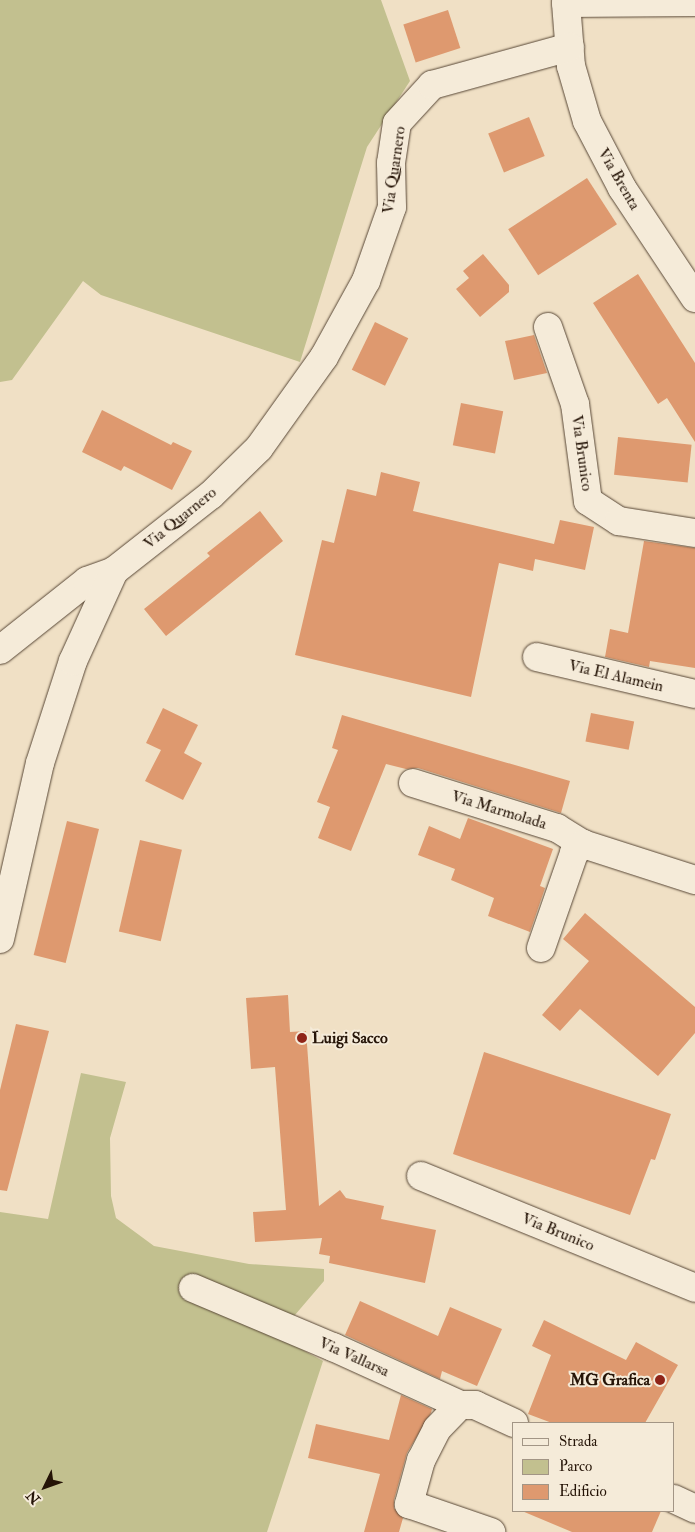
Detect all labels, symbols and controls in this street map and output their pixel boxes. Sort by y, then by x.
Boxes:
street label: Via Quarnero [378,125,410,215]
street label: Via Brenta [594,145,644,213]
street label: Via Brunico [567,414,597,492]
street label: Via Quarnero [140,483,220,553]
street label: Via El Alamein [567,656,665,696]
street label: Via Marmolada [449,786,549,834]
place label: Luigi Sacco [312,1028,388,1048]
marker: Luigi Sacco [296,1032,308,1044]
street label: Via Brunico [519,1209,597,1255]
street label: Via Vallarsa [316,1333,392,1381]
place label: MG Grafica [570,1370,650,1390]
marker: MG Grafica [654,1374,666,1386]
legend [512,1422,675,1512]
text: Strada [559,1432,598,1451]
text: Parco [559,1457,592,1476]
north arrow [20,1462,70,1512]
text: Edificio [559,1482,607,1501]
text: N [23,1487,44,1508]

